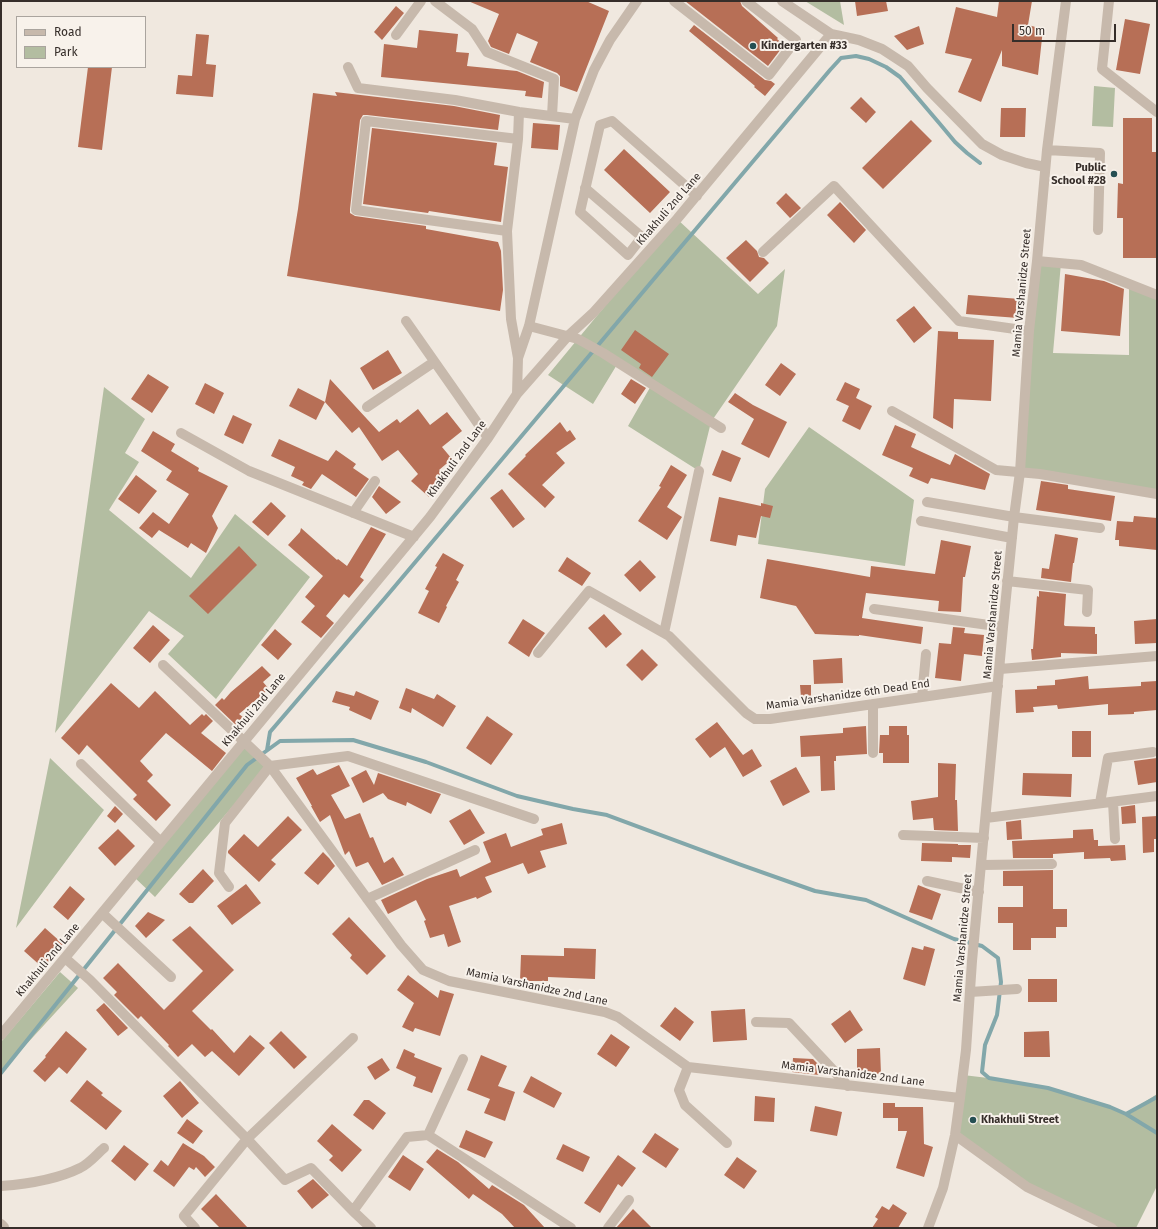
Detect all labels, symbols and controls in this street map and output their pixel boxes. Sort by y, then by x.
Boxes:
legend [16,16,146,68]
scale bar [1014,16,1118,42]
text: 50 m [1019,24,1045,38]
text: Road [54,25,82,39]
place label: Kindergarten #33 [761,39,847,53]
marker: Kindergarten #33 [748,41,758,51]
text: Park [54,45,78,59]
place label: Public School #28 [1051,161,1106,187]
marker: Public School #28 [1109,169,1119,179]
street label: Khakhuli 2nd Lane [634,170,704,248]
street label: Mamia Varshanidze Street [1010,228,1034,358]
street label: Khakhuli 2nd Lane [425,418,489,500]
street label: Mamia Varshanidze Street [981,550,1005,680]
street label: Khakhuli 2nd Lane [219,671,289,749]
street label: Mamia Varshanidze 6th Dead End [765,677,931,713]
street label: Mamia Varshanidze Street [951,873,975,1003]
street label: Khakhuli 2nd Lane [13,921,83,999]
street label: Mamia Varshanidze 2nd Lane [465,966,609,1008]
street label: Mamia Varshanidze 2nd Lane [781,1059,925,1089]
place label: Khakhuli Street [981,1113,1059,1127]
marker: Khakhuli Street [968,1115,978,1125]

